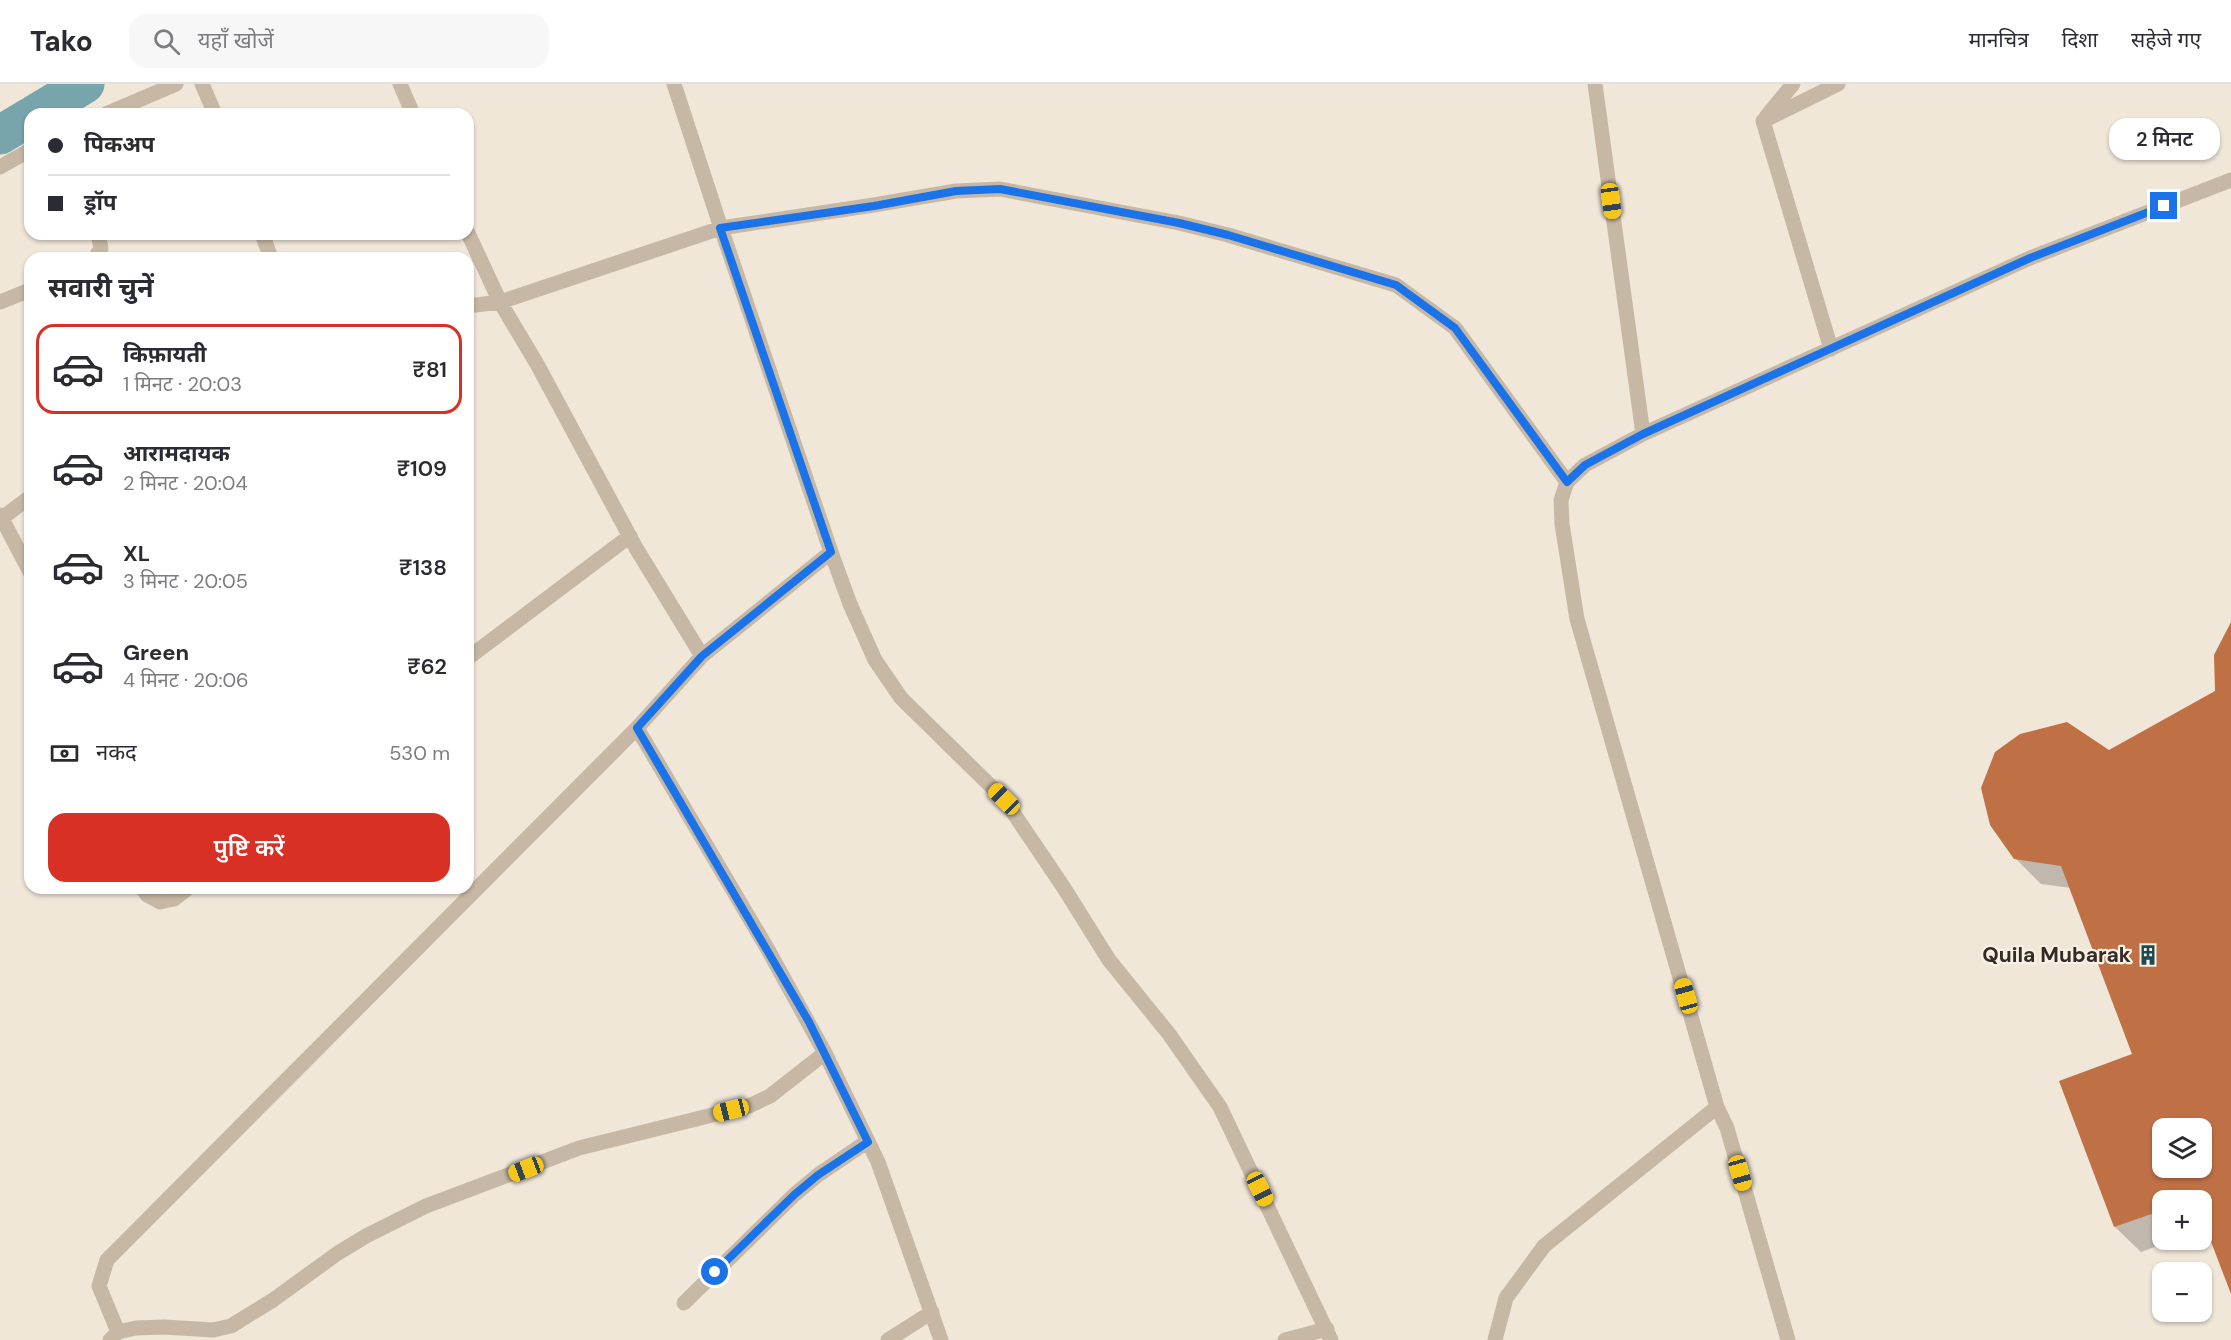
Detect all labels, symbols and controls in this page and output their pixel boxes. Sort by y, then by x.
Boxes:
search box [129,14,549,68]
text: Tako [30,23,93,60]
icon: search [150,25,183,58]
text: यहाँ खोजें [198,26,274,55]
text: मानचित्र [1969,26,2029,54]
text: दिशा [2062,26,2098,54]
text: सहेजे गए [2131,26,2201,54]
callout: 2 मिनट [2108,119,2220,161]
text: 2 मिनट [2136,126,2193,152]
text: पिकअप [84,130,155,159]
car [1600,182,1622,220]
text: ड्रॉप [84,188,117,217]
route end [2150,192,2177,219]
text: सवारी चुनें [48,270,154,305]
text: किफ़ायती [123,340,207,369]
icon: car [51,342,105,396]
text: ₹81 [412,355,447,384]
text: 1 मिनट · 20:03 [123,371,242,397]
text: आरामदायक [123,439,230,468]
icon: car [51,441,105,495]
text: ₹109 [396,454,447,483]
text: 2 मिनट · 20:04 [123,470,248,496]
text: XL [123,539,150,568]
icon: car [51,540,105,594]
text: ₹138 [399,553,447,582]
text: 3 मिनट · 20:05 [123,568,248,594]
text: Green [123,638,189,667]
icon: car [51,639,105,693]
text: ₹62 [407,652,447,681]
text: 4 मिनट · 20:06 [123,667,249,693]
icon: cash [48,737,81,770]
text: नकद [96,738,137,767]
text: 530 m [389,740,450,766]
car [985,780,1023,818]
button: पुष्टि करें [48,813,450,882]
place label: Quila Mubarak [1982,941,2131,969]
building icon: Quila Mubarak [2136,943,2160,967]
car [1672,976,1700,1016]
car [711,1097,751,1123]
map controls [2152,1118,2212,1322]
button: layers [2152,1118,2212,1178]
car [1726,1153,1754,1193]
car [506,1154,546,1184]
car [1244,1169,1276,1209]
button: + [2152,1190,2212,1250]
route start [701,1258,728,1285]
button: − [2152,1262,2212,1322]

